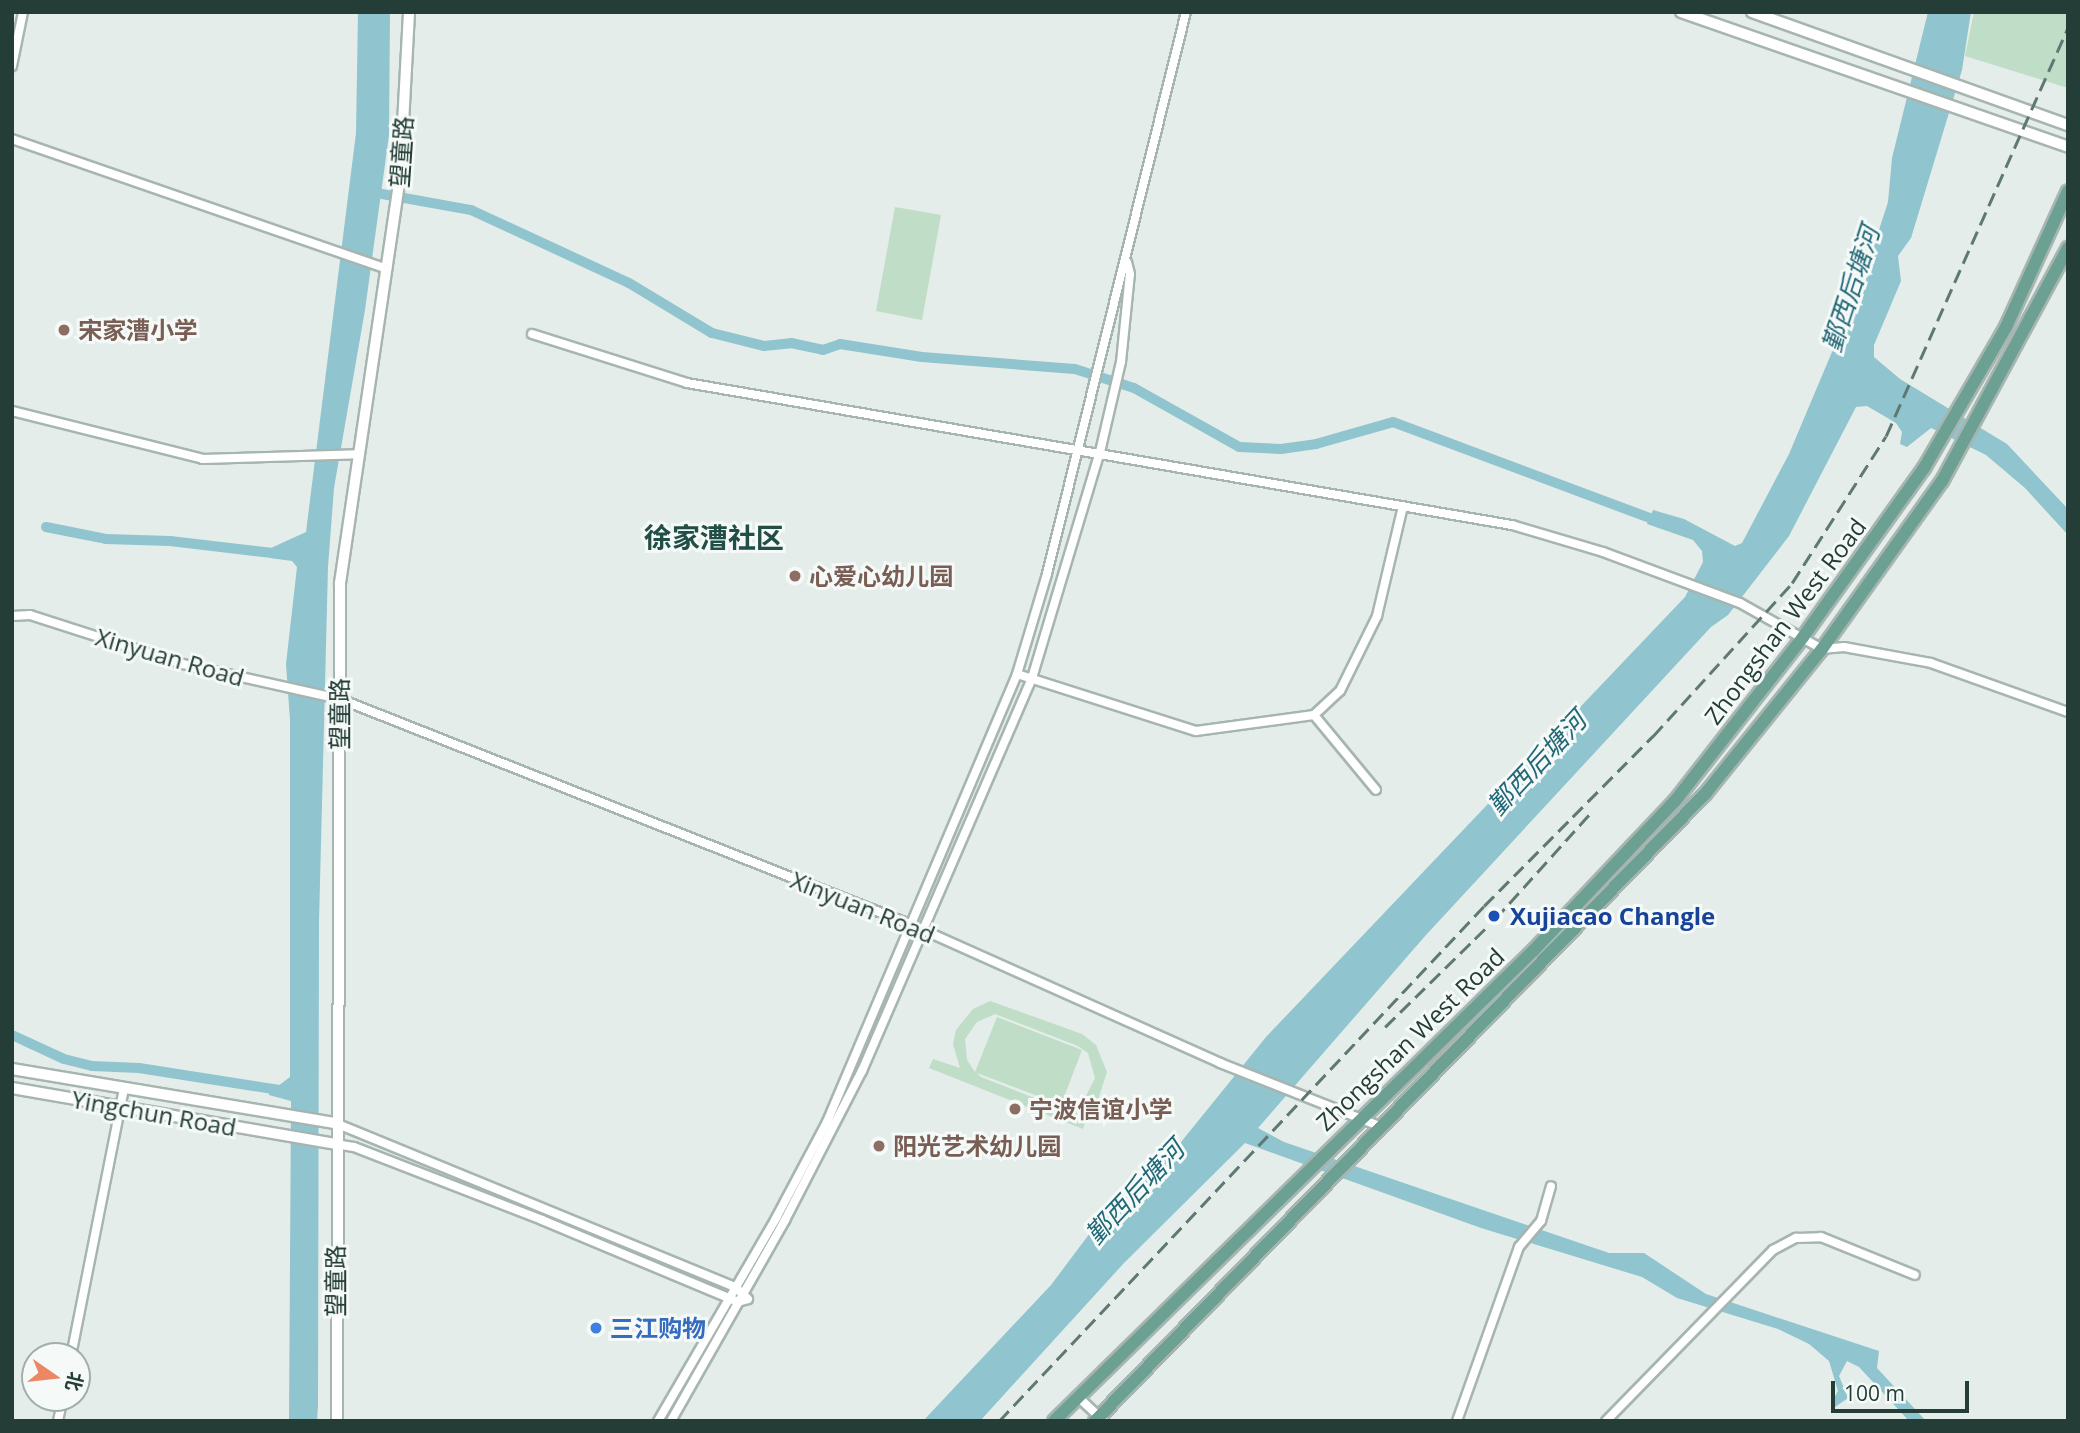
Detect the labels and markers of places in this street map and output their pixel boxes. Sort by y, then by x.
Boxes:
place label: 宋家漕小学 [78,316,198,344]
marker: 宋家漕小学 [56,322,72,338]
place label: 心爱心幼儿园 [809,562,953,590]
marker: 心爱心幼儿园 [787,568,803,584]
place label: Xujiacao Changle [1510,902,1715,930]
marker: Xujiacao Changle [1484,906,1504,926]
place label: 宁波信谊小学 [1029,1095,1173,1123]
marker: 宁波信谊小学 [1007,1101,1023,1117]
place label: 阳光艺术幼儿园 [893,1132,1061,1160]
marker: 阳光艺术幼儿园 [871,1138,887,1154]
place label: 三江购物 [610,1314,706,1342]
marker: 三江购物 [588,1320,604,1336]

